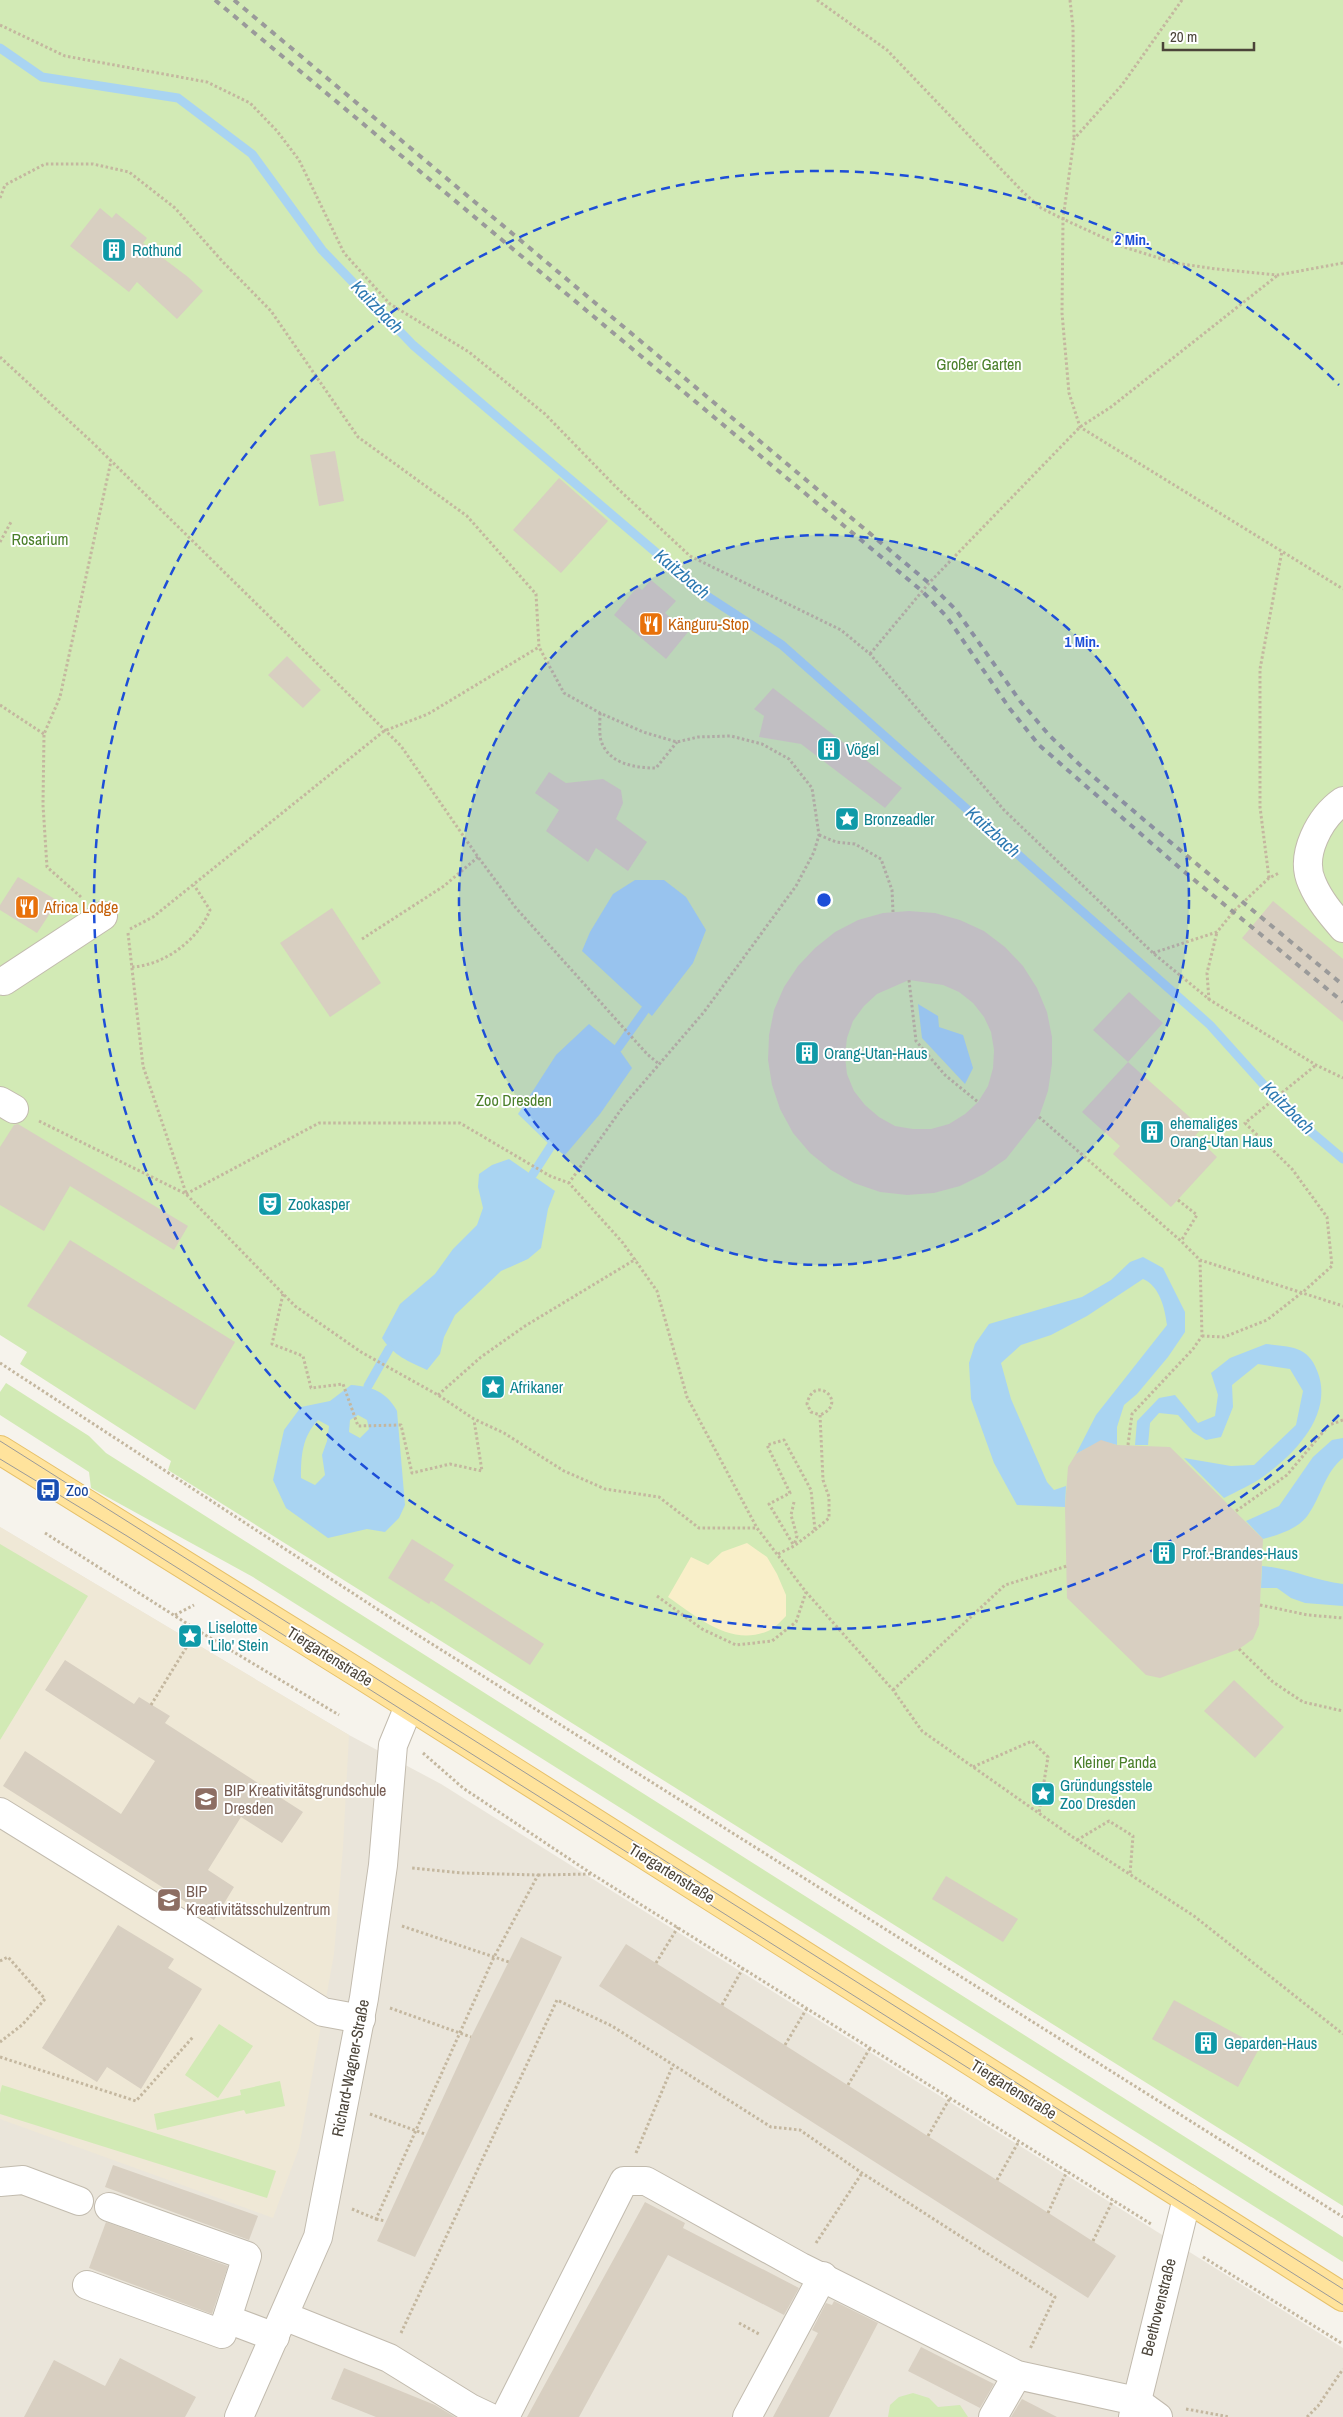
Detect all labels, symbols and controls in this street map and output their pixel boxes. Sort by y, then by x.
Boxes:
scale bar [1163,20,1254,52]
text: 20 m [1170,26,1197,47]
text: 2 Min. [1115,229,1149,250]
building icon: Rothund [101,237,127,263]
place label: Rothund [132,239,182,261]
water label: Kaitzbach [346,274,409,339]
park label: Großer Garten [936,353,1022,375]
park label: Rosarium [12,528,68,550]
water label: Kaitzbach [649,543,716,604]
restaurant icon: Känguru-Stop [638,611,664,637]
place label: Känguru-Stop [668,613,749,635]
text: 1 Min. [1065,631,1099,652]
building icon: Vögel [816,736,842,762]
place label: Vögel [846,738,879,760]
water label: Kaitzbach [961,800,1026,863]
place icon: Bronzeadler [834,806,860,832]
place label: Bronzeadler [864,808,935,830]
centre of rings [815,891,833,909]
restaurant icon: Africa Lodge [14,894,40,920]
place label: Africa Lodge [43,896,118,918]
building icon: Orang-Utan-Haus [794,1040,820,1066]
place label: Orang-Utan-Haus [824,1042,928,1064]
water label: Kaitzbach [1256,1076,1320,1140]
park label: Zoo Dresden [476,1089,552,1111]
place label: ehemaliges Orang-Utan Haus [1170,1112,1273,1152]
building icon: ehemaliges Orang-Utan Haus [1139,1119,1165,1145]
theatre icon: Zookasper [257,1191,283,1217]
place label: Zookasper [288,1193,351,1215]
place icon: Afrikaner [480,1374,506,1400]
place label: Afrikaner [509,1376,564,1398]
bus stop icon: Zoo [35,1477,61,1503]
place label: Zoo [66,1479,89,1501]
building icon: Prof.-Brandes-Haus [1151,1540,1177,1566]
place label: Prof.-Brandes-Haus [1182,1542,1298,1564]
place label: Liselotte 'Lilo' Stein [208,1616,268,1656]
street label: Tiergartenstraße [283,1621,377,1691]
place icon: Liselotte 'Lilo' Stein [177,1623,203,1649]
park label: Kleiner Panda [1073,1751,1157,1773]
place label: Gründungsstele Zoo Dresden [1060,1774,1153,1814]
place label: BIP Kreativitätsgrundschule Dresden [224,1779,386,1819]
place icon: Gründungsstele Zoo Dresden [1030,1781,1056,1807]
school or university icon: BIP Kreativitätsgrundschule Dresden [193,1786,219,1812]
street label: Tiergartenstraße [625,1838,719,1908]
place label: BIP Kreativitätsschulzentrum [186,1880,330,1920]
school or university icon: BIP Kreativitätsschulzentrum [156,1887,182,1913]
street label: Richard-Wagner-Straße [326,1997,374,2139]
building icon: Geparden-Haus [1193,2030,1219,2056]
place label: Geparden-Haus [1224,2032,1317,2054]
street label: Tiergartenstraße [967,2054,1061,2124]
street label: Beethovenstraße [1135,2256,1181,2358]

